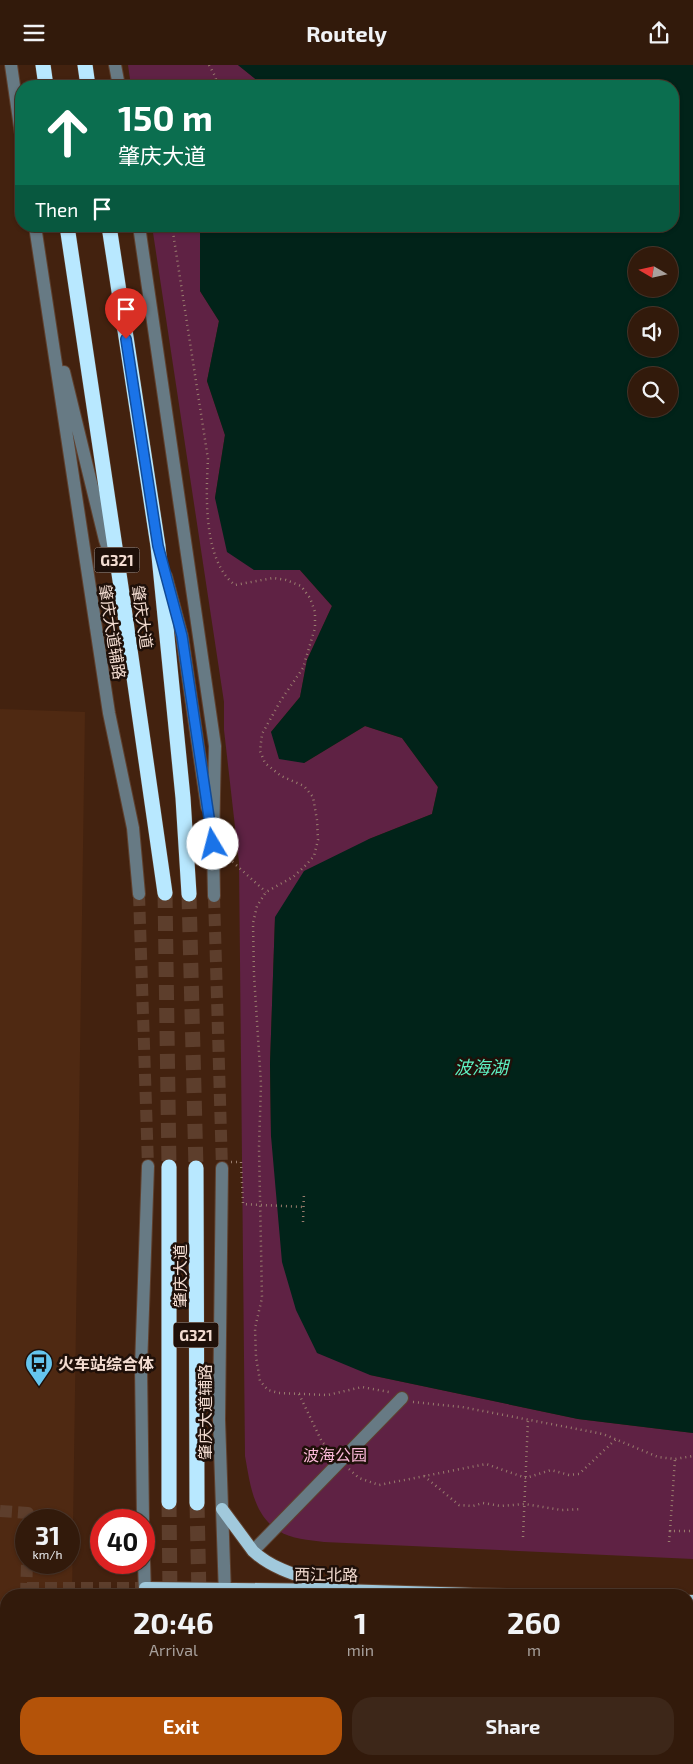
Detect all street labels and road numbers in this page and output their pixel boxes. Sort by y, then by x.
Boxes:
road number: G321 [94,547,140,573]
street label: 肇庆大道辅路 [96,583,130,681]
street label: 肇庆大道 [129,584,157,650]
street label: 肇庆大道 [170,1244,189,1308]
road number: G321 [174,1323,218,1347]
street label: 肇庆大道辅路 [195,1364,214,1460]
street label: 西江北路 [294,1564,358,1584]

